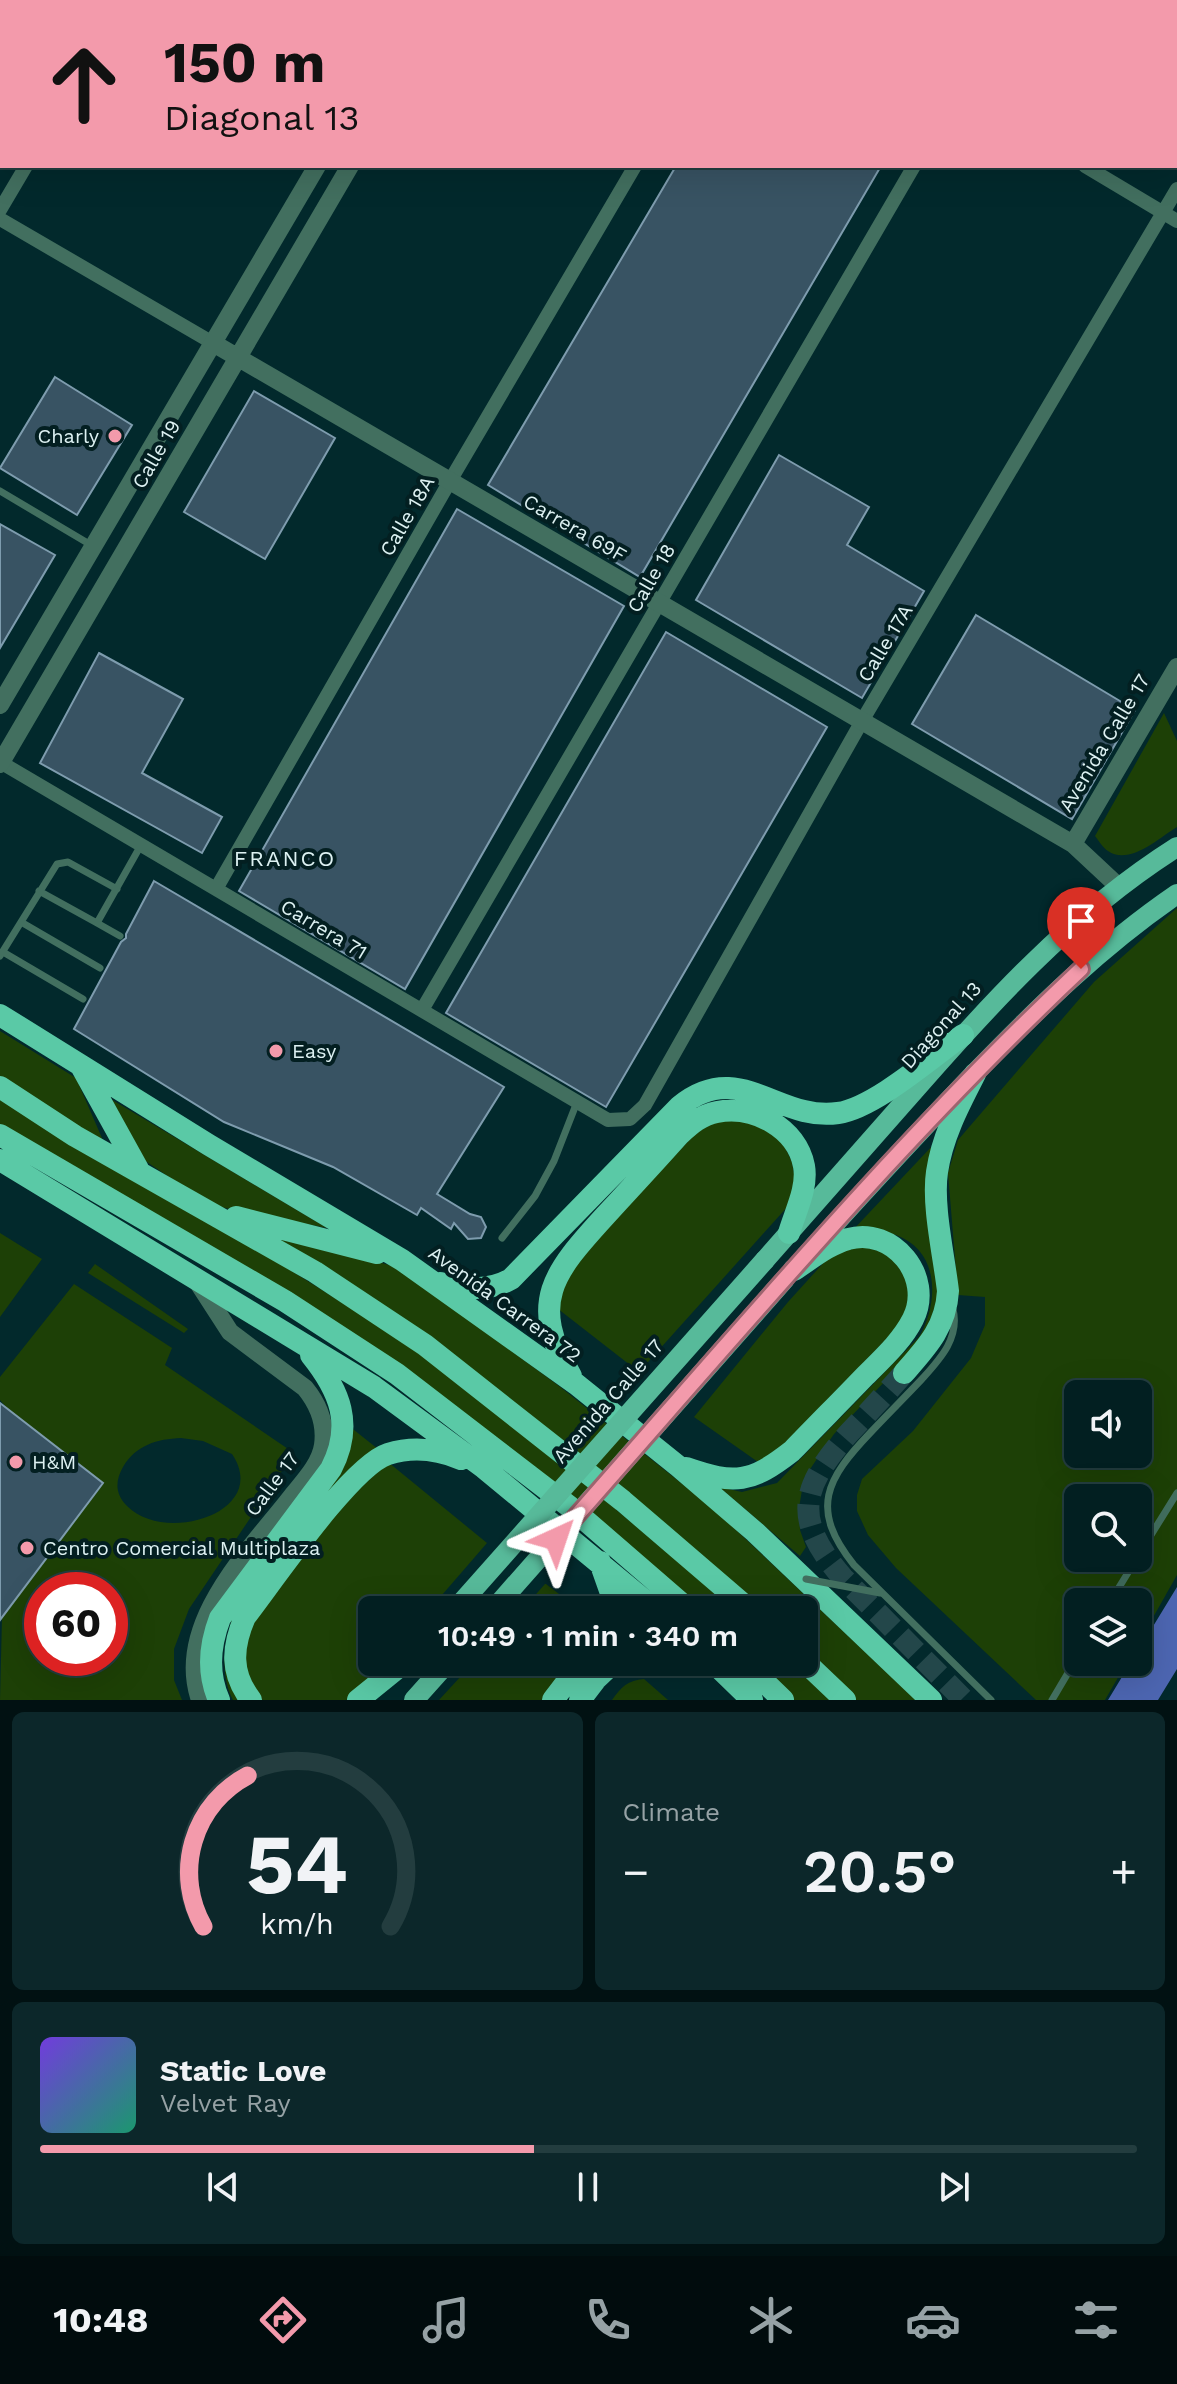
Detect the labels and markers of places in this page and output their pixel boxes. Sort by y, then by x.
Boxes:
place label: Charly [37,424,100,448]
marker: Charly [106,427,124,445]
pin [1047,887,1115,969]
place label: Easy [292,1039,337,1063]
marker: Easy [267,1042,285,1060]
place label: H&M [32,1450,76,1474]
marker: H&M [7,1453,25,1471]
place label: Centro Comercial Multiplaza [43,1536,320,1560]
marker: Centro Comercial Multiplaza [18,1539,36,1557]

